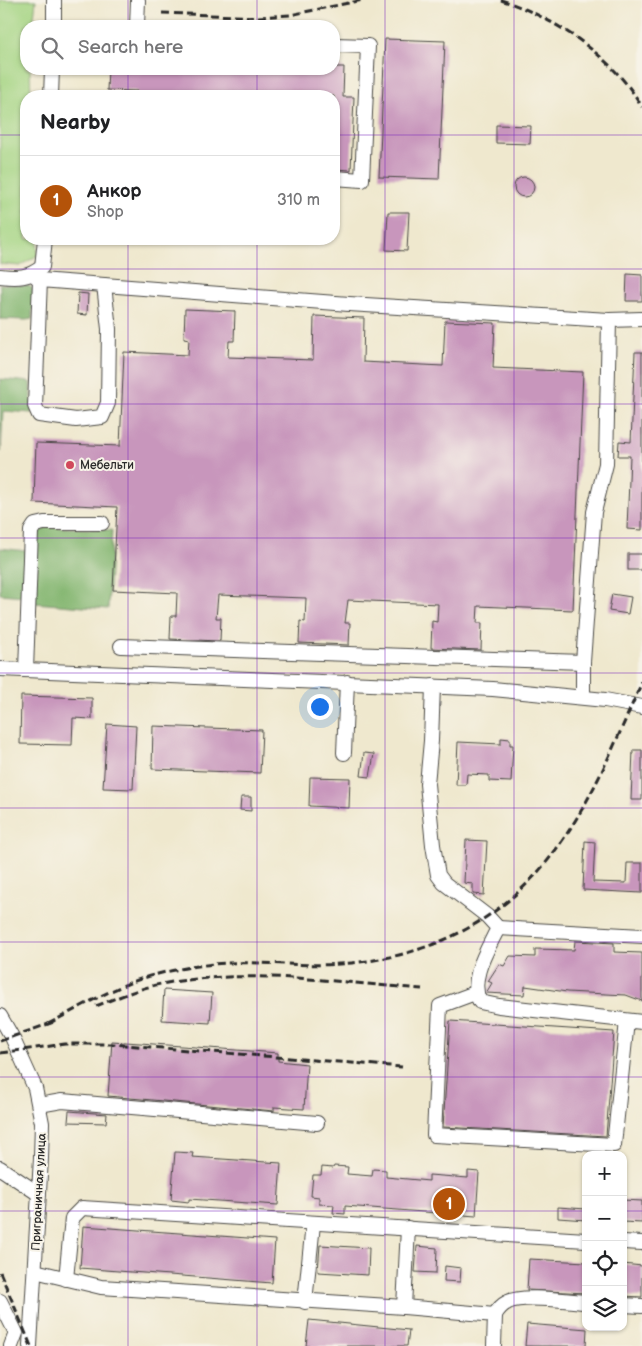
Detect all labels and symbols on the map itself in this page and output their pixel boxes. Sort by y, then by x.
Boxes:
place label: Мебельти [80,458,134,473]
marker: Мебельти [64,459,76,471]
your location [307,694,333,720]
street label: Приграничная улица [28,1133,50,1251]
pin: 1 [433,1185,465,1223]

